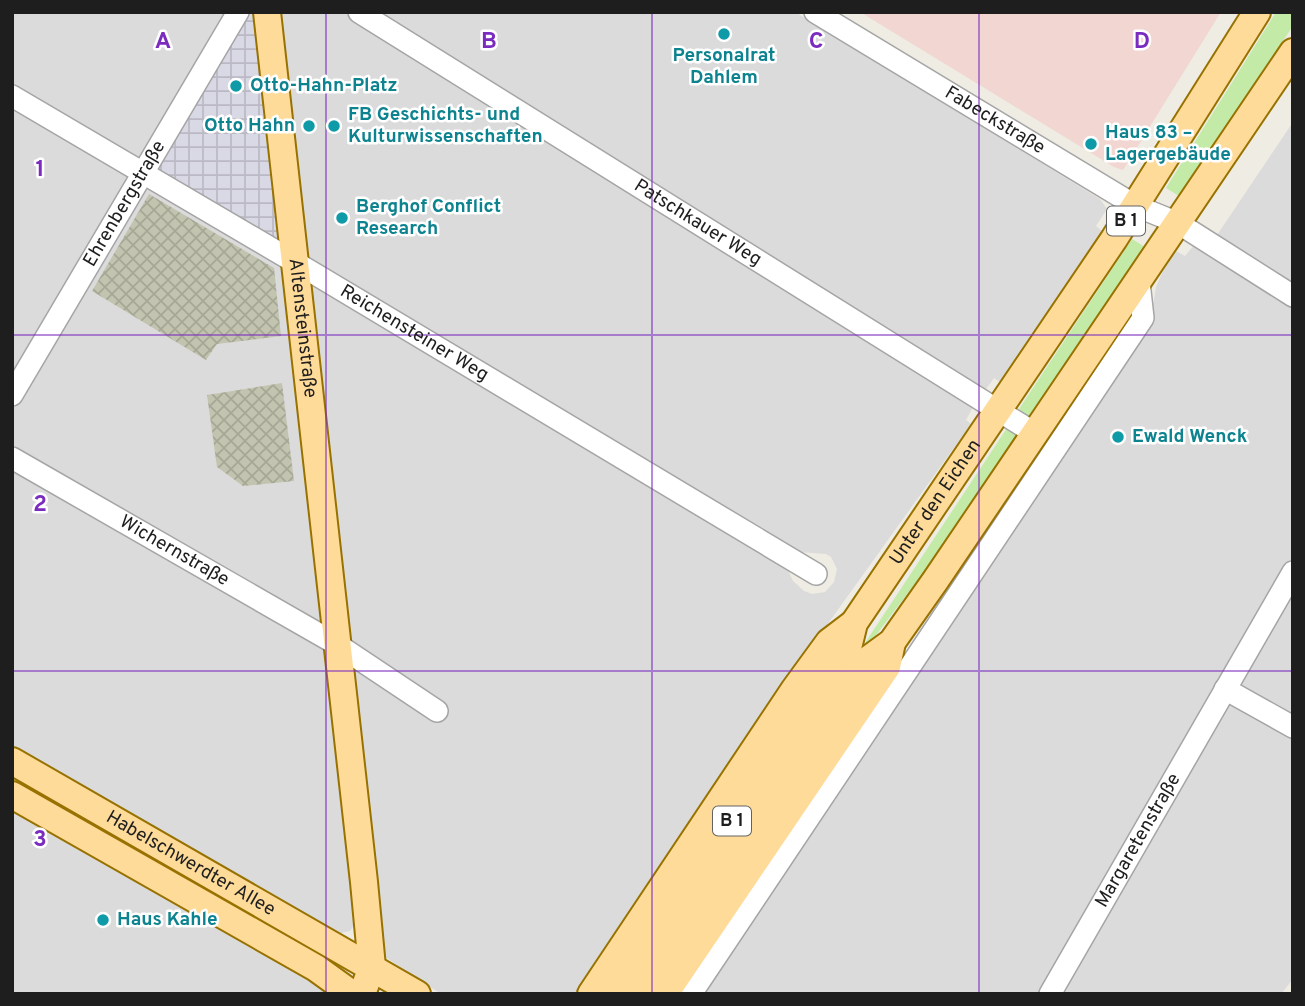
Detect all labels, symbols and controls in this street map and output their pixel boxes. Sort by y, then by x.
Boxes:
marker: Personalrat Dahlem [716,26,732,42]
text: A [155,28,171,57]
text: B [481,28,497,57]
text: C [809,28,823,57]
text: D [1134,28,1150,57]
place label: Personalrat Dahlem [673,44,775,90]
place label: Otto-Hahn-Platz [250,74,398,98]
marker: Otto-Hahn-Platz [228,78,244,94]
street label: Fabeckstraße [940,81,1049,160]
place label: FB Geschichts- und Kulturwissenschaften [348,103,543,149]
place label: Otto Hahn [204,114,295,138]
marker: Otto Hahn [301,118,317,134]
marker: FB Geschichts- und Kulturwissenschaften [326,118,342,134]
place label: Haus 83 – Lagergebäude [1105,121,1231,167]
street label: Ehrenbergstraße [78,136,171,271]
marker: Haus 83 – Lagergebäude [1083,136,1099,152]
text: 1 [35,156,45,185]
street label: Patschkauer Weg [629,174,766,272]
place label: Berghof Conflict Research [356,195,501,241]
road number: B 1 [1107,206,1145,236]
marker: Berghof Conflict Research [334,210,350,226]
street label: Altensteinstraße [283,257,322,399]
street label: Reichensteiner Weg [335,280,493,387]
place label: Ewald Wenck [1132,425,1248,449]
marker: Ewald Wenck [1110,429,1126,445]
street label: Unter den Eichen [885,435,987,570]
text: 2 [33,491,47,520]
street label: Wichernstraße [115,510,233,592]
street label: Margaretenstraße [1090,769,1186,912]
street label: Habelschwerdter Allee [102,806,279,922]
road number: B 1 [713,806,751,836]
text: 3 [33,826,47,855]
place label: Haus Kahle [117,908,218,932]
marker: Haus Kahle [95,912,111,928]

